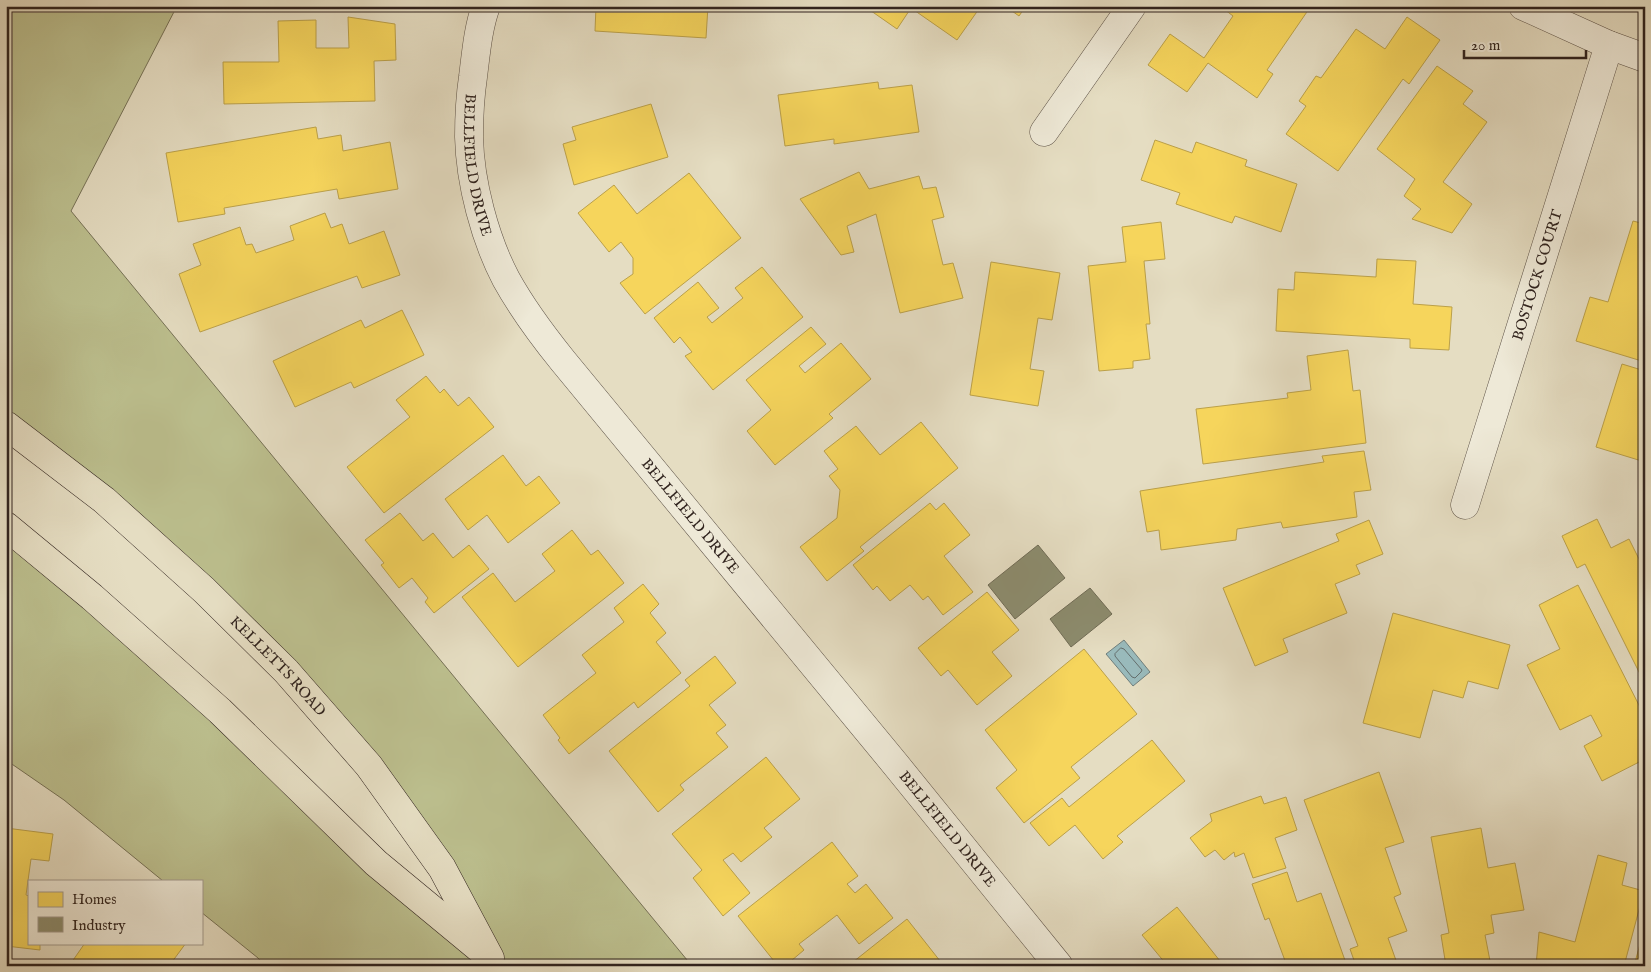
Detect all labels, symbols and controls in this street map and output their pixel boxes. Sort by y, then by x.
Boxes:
scale bar [1464,28,1586,60]
text: 20 m [1471,36,1501,55]
street label: BELLFIELD DRIVE [459,93,496,238]
street label: BOSTOCK COURT [1508,207,1567,343]
street label: BELLFIELD DRIVE [637,455,743,578]
street label: KELLETTS ROAD [226,612,330,720]
street label: BELLFIELD DRIVE [895,767,1000,891]
legend [28,880,202,944]
text: Homes [72,890,116,909]
text: Industry [72,916,126,935]

